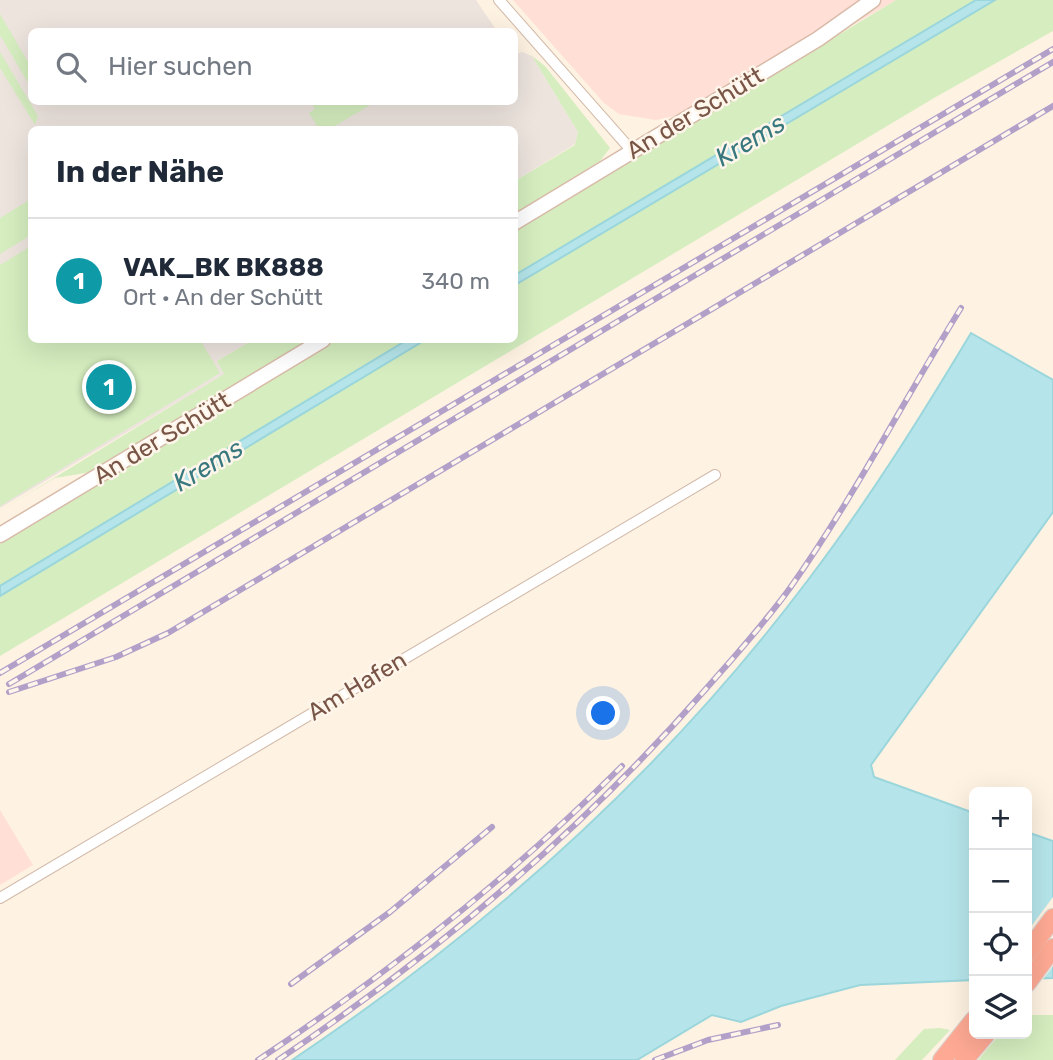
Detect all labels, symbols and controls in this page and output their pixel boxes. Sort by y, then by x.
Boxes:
search box [28,28,518,105]
icon: search [52,48,90,86]
text: Hier suchen [108,51,253,82]
street label: An der Schütt [621,61,769,165]
water label: Krems [710,108,791,173]
text: In der Nähe [56,154,224,190]
text: VAK_BK BK888 [123,252,324,283]
text: 1 [73,267,85,295]
text: 340 m [421,267,490,295]
text: Ort · An der Schütt [123,283,323,311]
pin: 1 [86,361,132,413]
street label: An der Schütt [88,386,236,490]
water label: Krems [168,433,249,498]
street label: Am Hafen [302,646,412,726]
your location [586,696,620,730]
map controls [969,787,1032,1039]
button: + [969,787,1032,850]
button: − [969,850,1032,913]
button: locate [969,913,1032,976]
button: layers [969,976,1032,1039]

